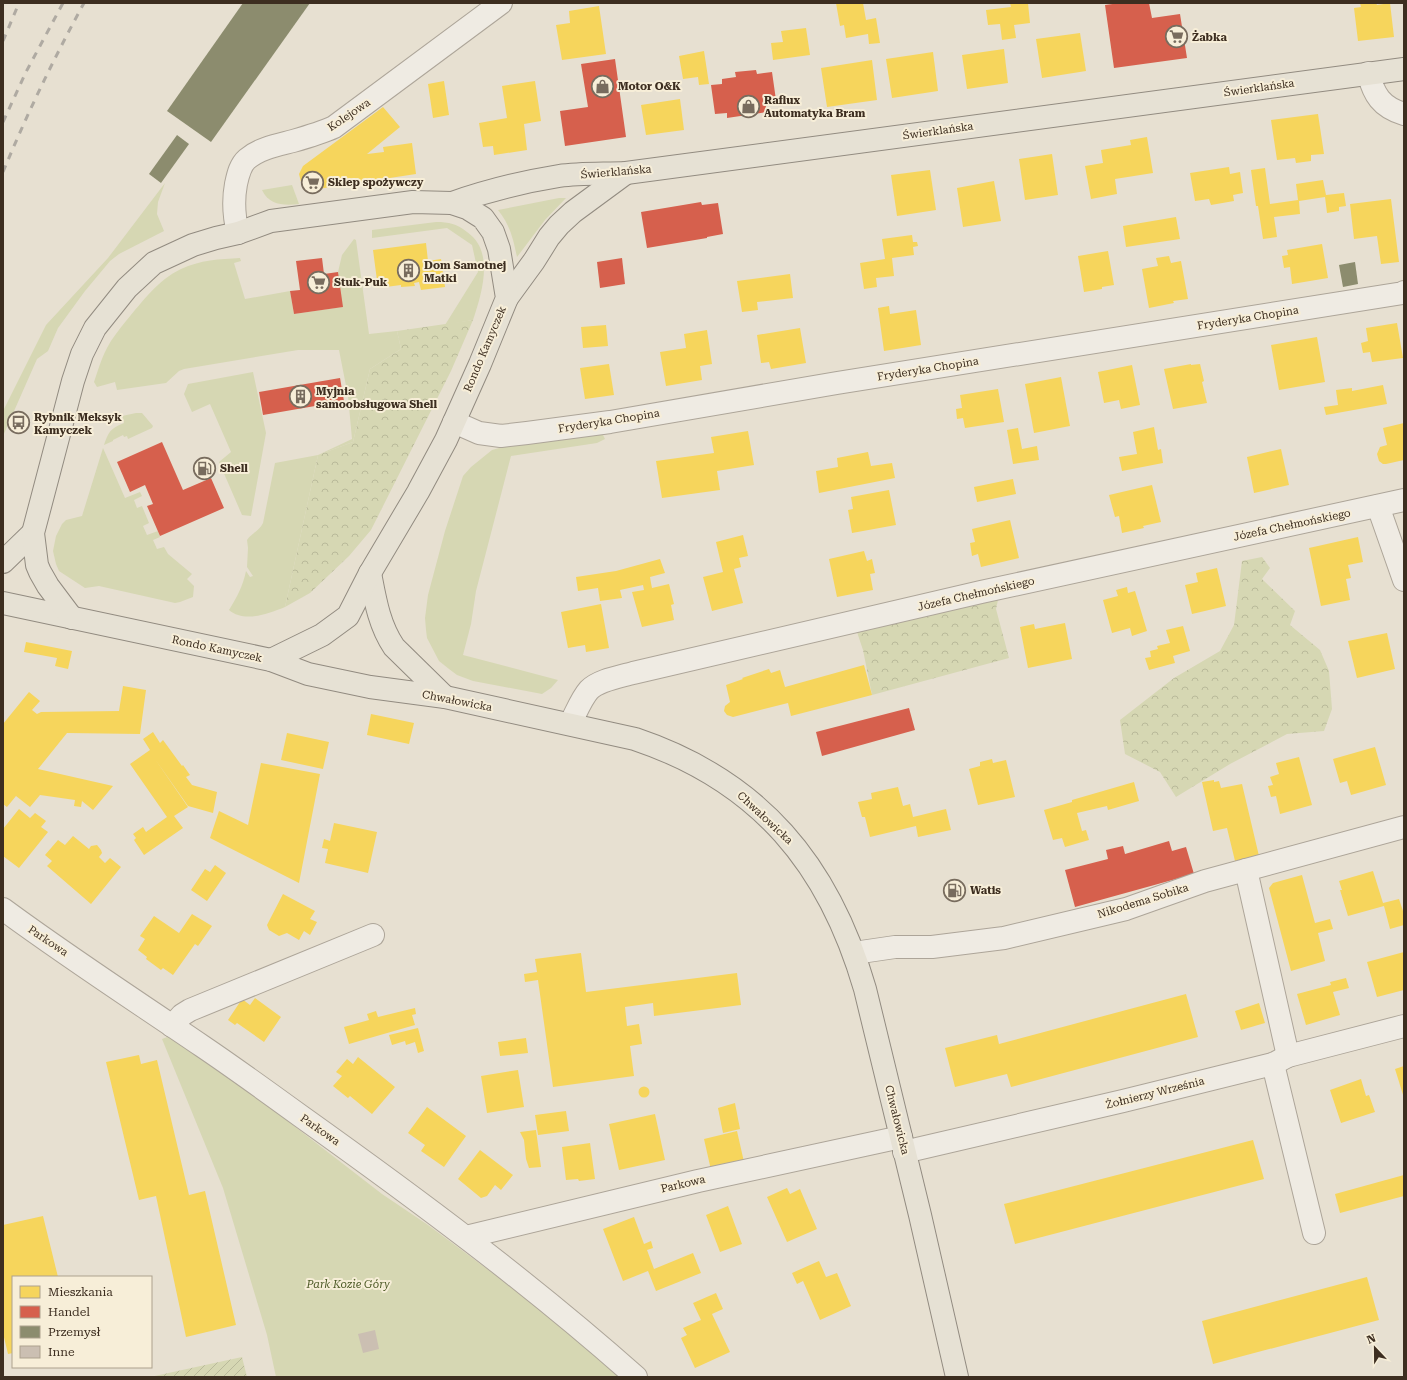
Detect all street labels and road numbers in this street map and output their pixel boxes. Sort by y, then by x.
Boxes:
street label: Świerklańska [1223,76,1295,99]
street label: Kolejowa [325,96,373,134]
street label: Świerklańska [902,119,974,142]
street label: Świerklańska [580,161,652,182]
street label: Rondo Kamyczek [461,304,509,394]
street label: Fryderyka Chopina [1196,304,1300,332]
street label: Fryderyka Chopina [876,355,980,383]
street label: Fryderyka Chopina [557,407,661,435]
street label: Józefa Chełmońskiego [1232,506,1352,544]
street label: Józefa Chełmońskiego [916,574,1036,614]
street label: Rondo Kamyczek [171,633,263,665]
street label: Chwałowicka [421,688,493,714]
street label: Chwałowicka [735,789,795,847]
street label: Nikodema Sobika [1096,881,1190,921]
street label: Parkowa [26,923,70,959]
street label: Żołnierzy Września [1104,1073,1206,1112]
street label: Chwałowicka [882,1084,912,1156]
street label: Parkowa [298,1112,342,1148]
street label: Parkowa [659,1173,707,1195]

